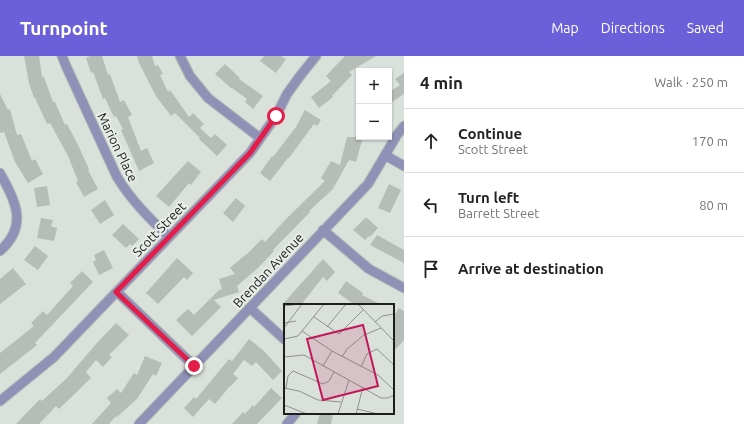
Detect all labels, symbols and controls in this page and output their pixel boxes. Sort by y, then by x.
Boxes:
text: Turnpoint [20,17,108,39]
text: Map [551,20,579,36]
text: Directions [601,20,665,36]
text: Saved [687,20,724,36]
map controls [356,68,392,140]
button: + [356,68,392,104]
text: 4 min [420,73,463,92]
text: Walk · 250 m [654,75,728,89]
button: − [356,104,392,140]
route start [267,107,285,125]
street label: Marion Place [95,110,141,184]
text: Continue [458,125,522,142]
icon: ahead [420,130,442,152]
text: 170 m [692,134,728,148]
text: Scott Street [458,142,528,156]
text: Turn left [458,189,519,206]
icon: left [420,194,442,216]
text: 80 m [699,198,728,212]
street label: Scott Street [130,199,188,259]
text: Barrett Street [458,206,539,220]
street label: Brendan Avenue [230,230,306,310]
icon: arrive [420,258,442,280]
text: Arrive at destination [458,260,604,277]
inset map [284,304,394,414]
route end [185,357,203,375]

